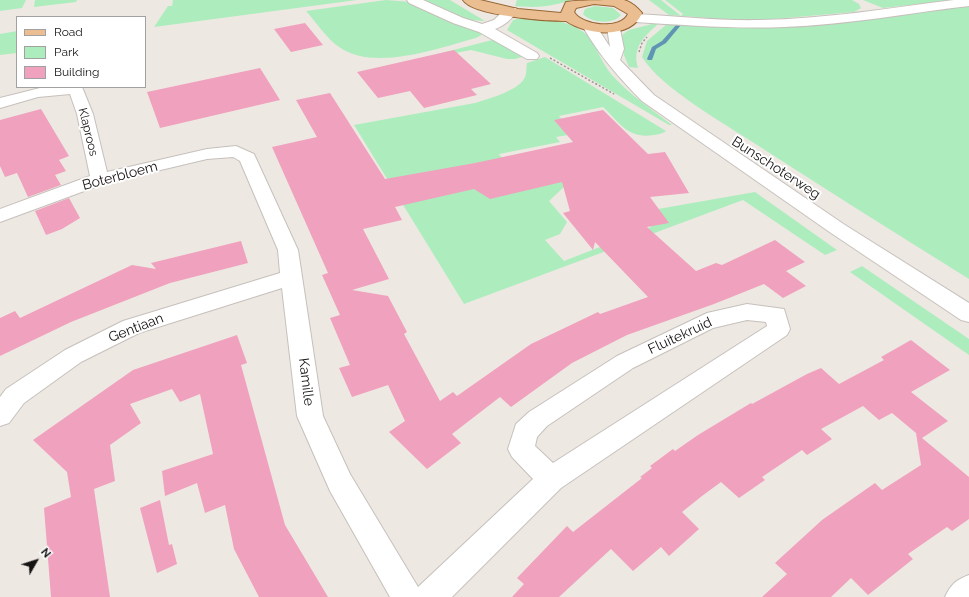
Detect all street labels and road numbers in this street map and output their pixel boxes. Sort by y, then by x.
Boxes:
street label: Klaproos [75,106,101,158]
street label: Bunschoterweg [729,133,823,203]
street label: Boterbloem [81,158,159,194]
street label: Gentiaan [106,310,166,346]
street label: Fluitekruid [645,314,715,358]
street label: Kamille [295,357,317,407]

